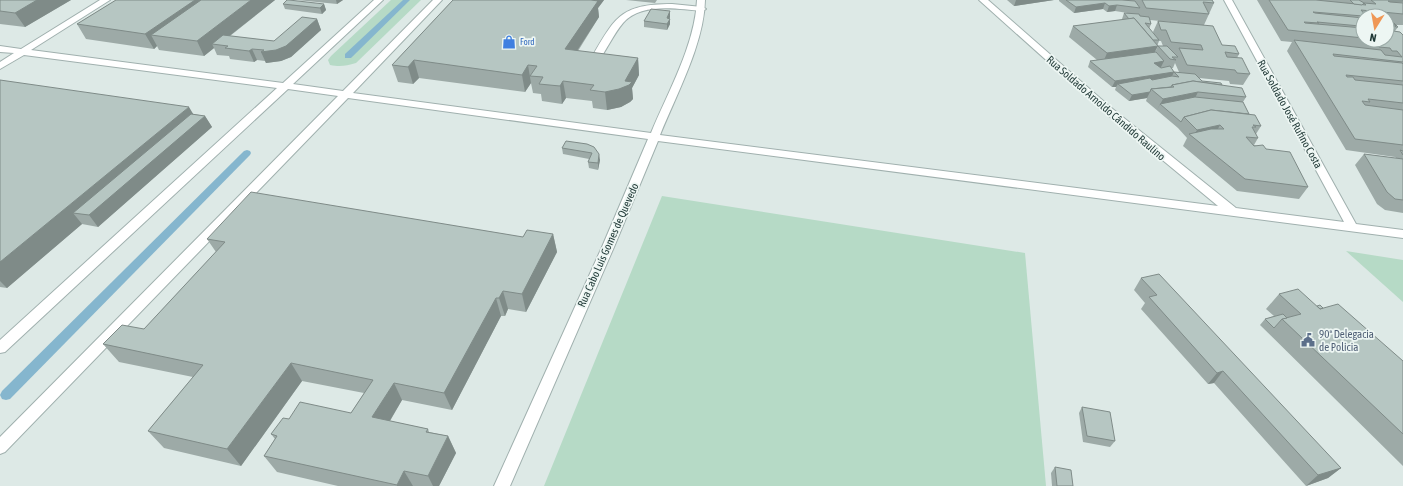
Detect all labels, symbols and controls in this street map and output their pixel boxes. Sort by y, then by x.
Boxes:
north arrow [1355,8,1395,48]
text: N [1369,31,1377,44]
shop icon: Ford [501,34,517,50]
place label: Ford [520,37,535,47]
street label: Rua Soldado Arnoldo Cândido Raulino [1044,53,1168,163]
street label: Rua Soldado José Rufino Costa [1255,58,1325,170]
street label: Rua Cabo Luís Gomes de Quevedo [575,181,641,309]
place label: 90ª Delegacia de Policia [1319,328,1374,353]
public building icon: 90ª Delegacia de Policia [1300,332,1316,348]

